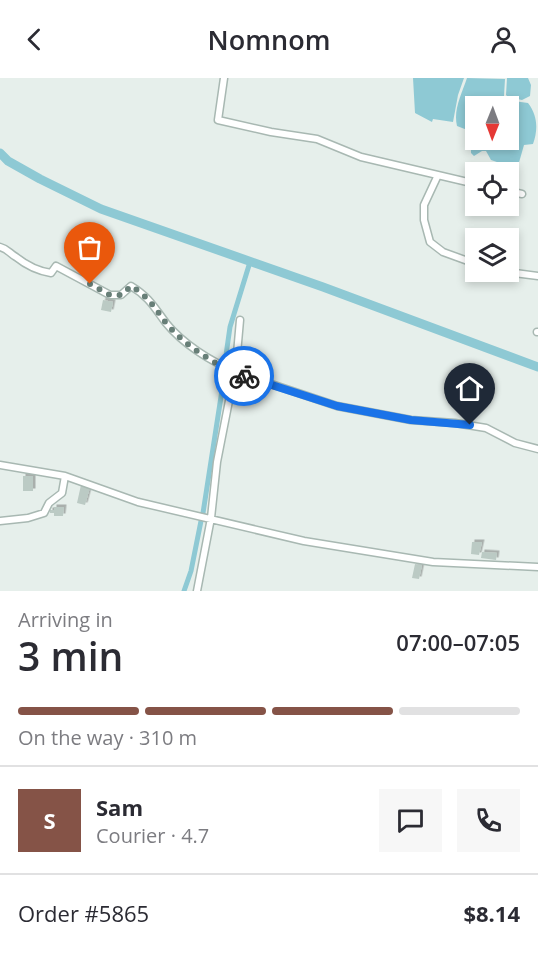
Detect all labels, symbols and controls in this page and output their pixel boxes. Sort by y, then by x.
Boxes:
text: Nomnom [208,21,330,58]
icon: back [18,23,51,56]
icon: person [487,23,520,56]
north arrow [465,96,519,150]
map controls [465,96,519,282]
button: locate [465,162,519,216]
pin [64,222,115,284]
button: layers [465,228,519,282]
icon: bag [73,231,106,264]
courier [214,346,274,406]
icon: bike [228,360,261,393]
pin [444,363,495,425]
icon: home [453,372,486,405]
text: Arriving in [18,606,113,633]
text: 07:00–07:05 [396,627,520,657]
text: 3 min [18,629,123,682]
text: On the way · 310 m [18,724,197,751]
button: chat [379,789,442,852]
button: phone [457,789,520,852]
text: Sam [96,792,143,822]
text: S [43,805,56,835]
text: Courier · 4.7 [96,822,209,849]
text: Order #5865 [18,898,149,928]
text: $8.14 [463,898,520,928]

